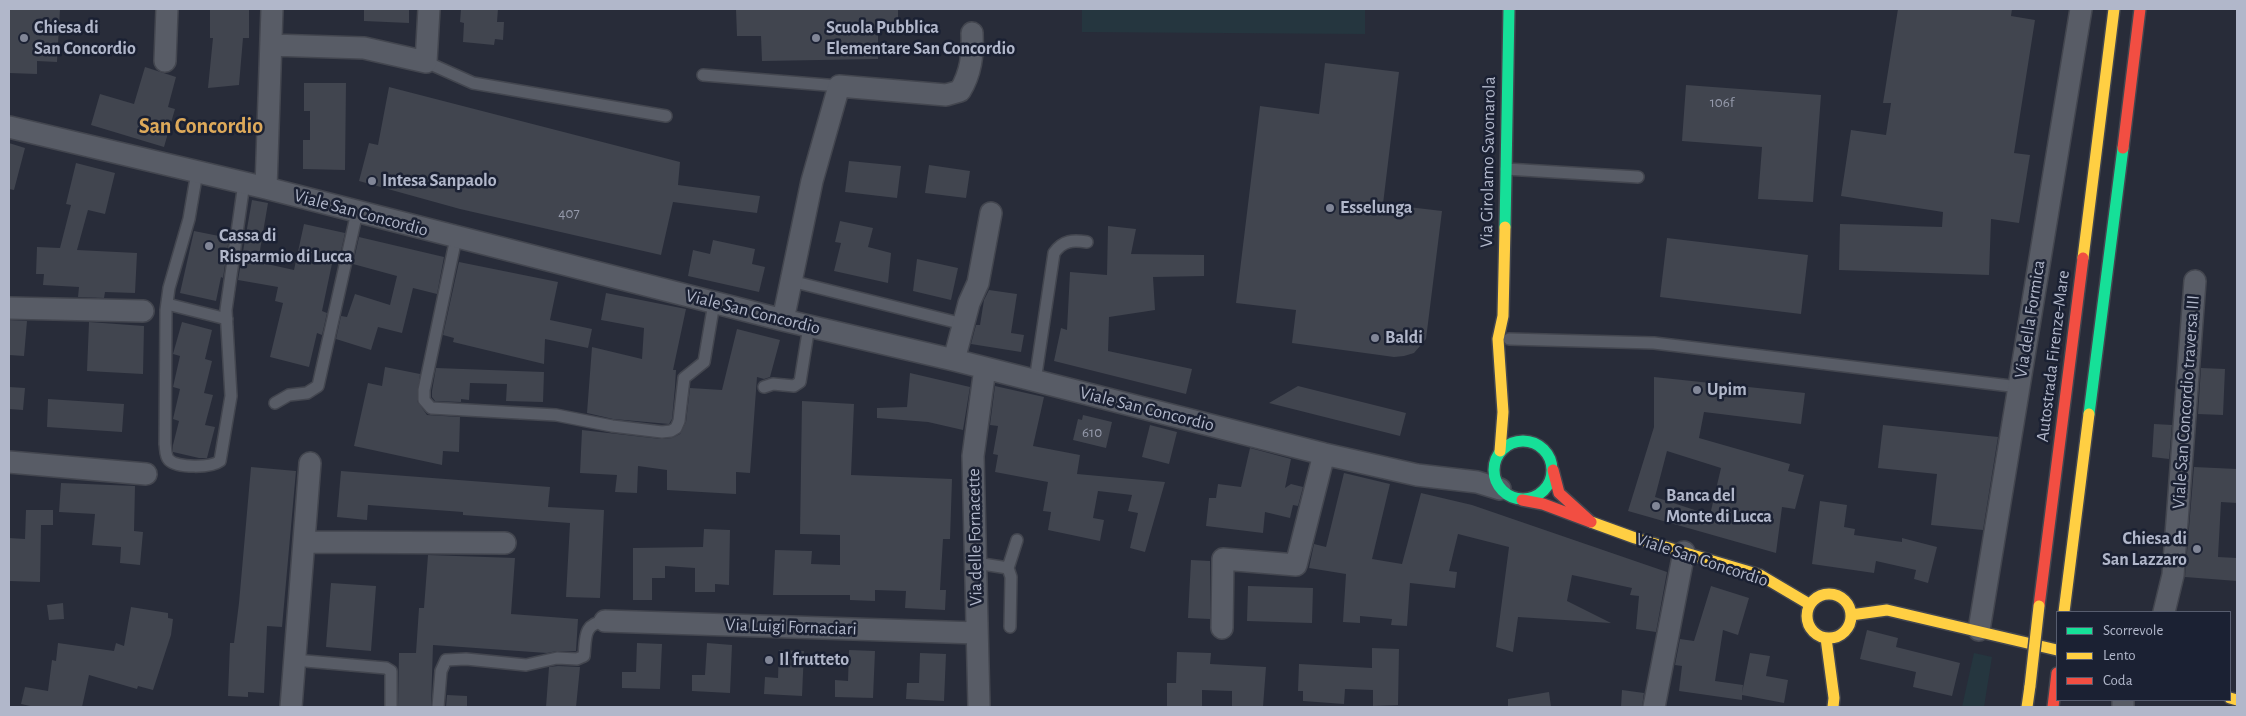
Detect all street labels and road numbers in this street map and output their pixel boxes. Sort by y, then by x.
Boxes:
street label: Via Girolamo Savonarola [1476,76,1500,248]
street label: Viale San Concordio [292,185,430,241]
street label: Via della Formica [2010,259,2050,379]
street label: Autostrada Firenze-Mare [2032,269,2074,443]
street label: Viale San Concordio [683,285,823,339]
street label: Viale San Concordio traversa III [2168,294,2204,510]
street label: Viale San Concordio [1077,382,1217,436]
street label: Via delle Fornacette [963,468,987,606]
street label: Viale San Concordio [1633,528,1771,592]
street label: Via Luigi Fornaciari [725,614,857,640]

